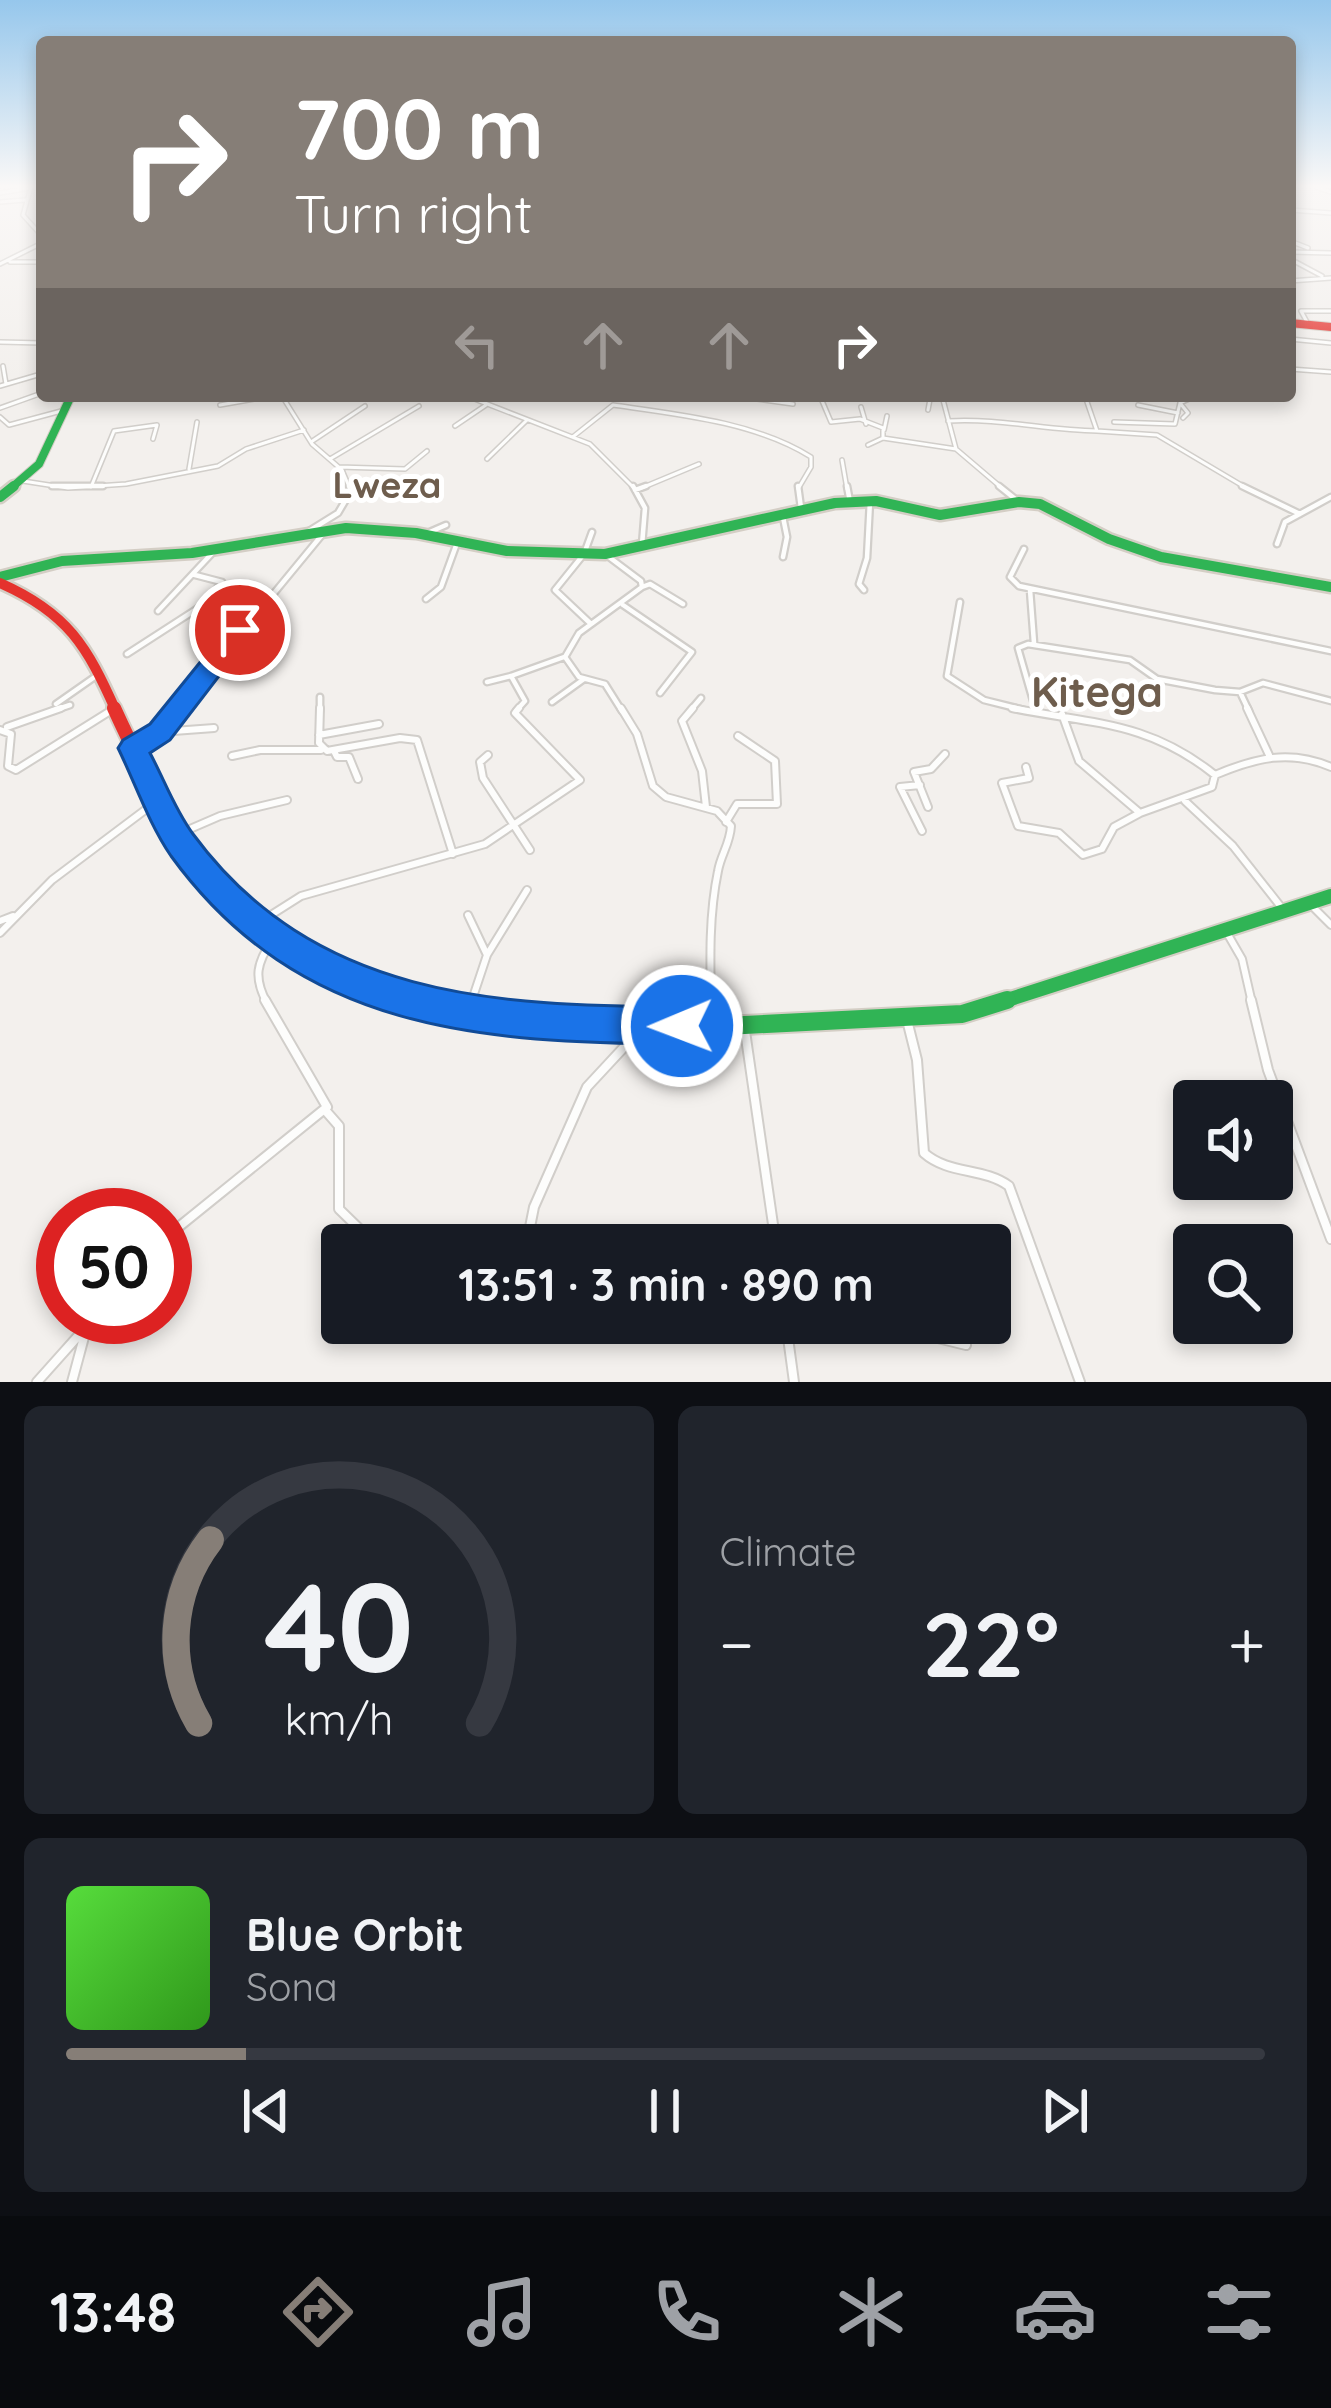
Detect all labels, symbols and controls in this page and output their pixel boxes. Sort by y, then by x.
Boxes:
text: 700 m [294,75,544,180]
icon: right [96,84,252,240]
text: Turn right [294,179,533,247]
icon: left [444,312,510,378]
icon: ahead [570,312,636,378]
icon: ahead [696,312,762,378]
icon: right [822,312,888,378]
district label: Lweza [333,462,441,507]
pin [189,579,291,681]
icon: arrive [207,597,273,663]
district label: Kitega [1031,665,1163,718]
position arrow [619,963,745,1089]
map controls [1173,1080,1293,1344]
button: sound [1173,1080,1293,1200]
speed limit sign: 50 [36,1188,192,1344]
button: search [1173,1224,1293,1344]
text: 13:51 · 3 min · 890 m [458,1256,874,1312]
text: Climate [720,1527,857,1576]
text: 40 [264,1547,414,1703]
text: 22° [922,1587,1060,1700]
text: − [720,1602,754,1685]
text: + [1228,1602,1265,1685]
text: km/h [284,1692,393,1746]
text: Blue Orbit [246,1906,464,1962]
text: Sona [246,1962,338,2011]
icon: previous [233,2078,299,2144]
icon: pause [632,2078,698,2144]
icon: next [1032,2078,1098,2144]
icon: directions [276,2270,360,2354]
icon: music [460,2270,544,2354]
icon: phone [645,2270,729,2354]
icon: climate [829,2270,913,2354]
icon: car [1013,2270,1097,2354]
icon: filters [1197,2270,1281,2354]
text: 13:48 [50,2278,176,2346]

